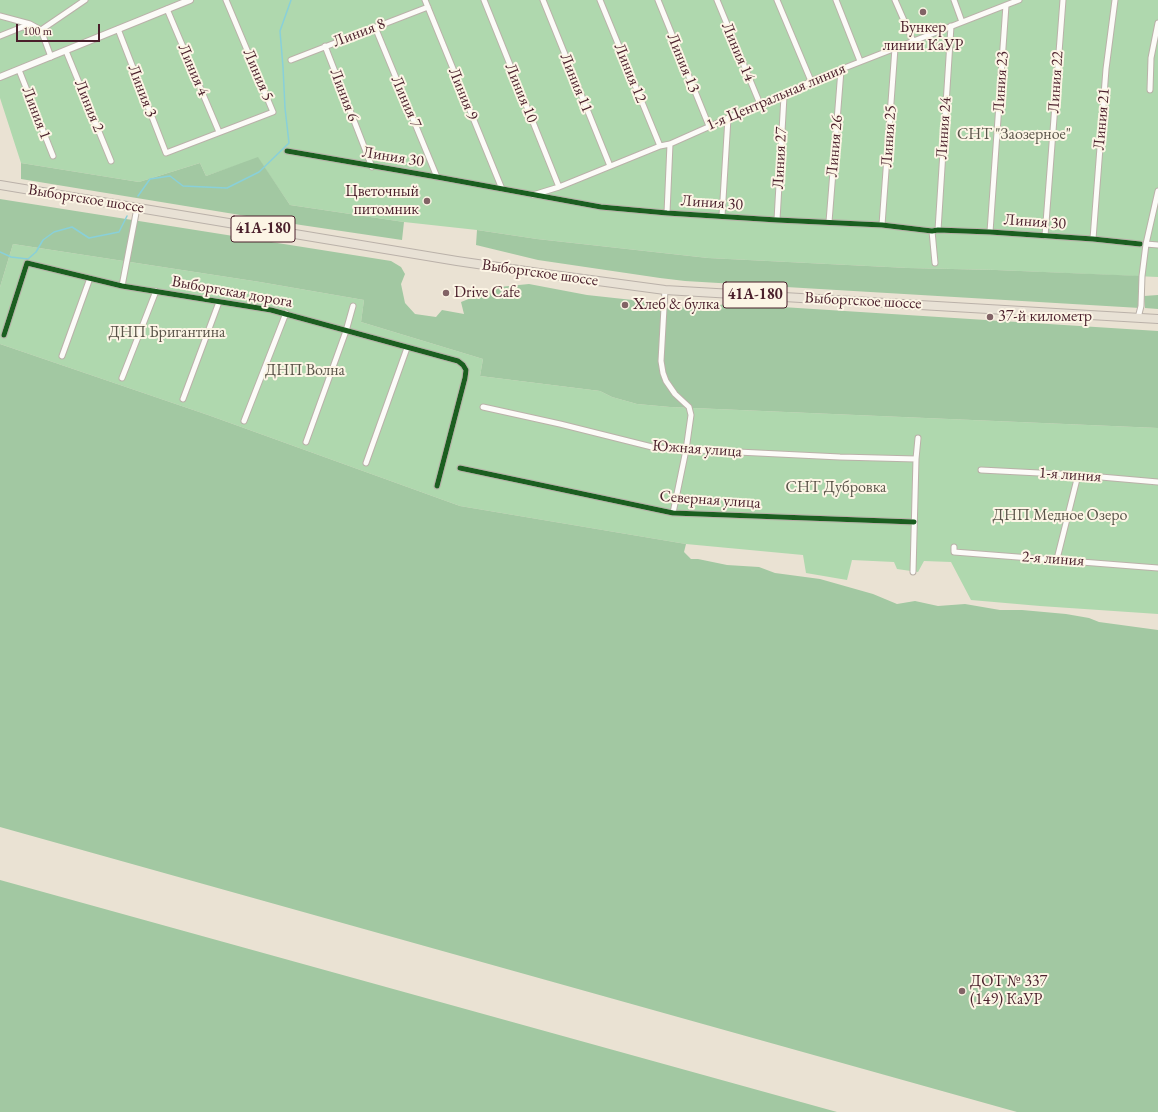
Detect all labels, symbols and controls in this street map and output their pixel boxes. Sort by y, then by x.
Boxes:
marker: Бункер линии КаУР [918,7,928,17]
street label: Линия 8 [330,14,388,52]
scale bar [18,16,102,42]
place label: Бункер линии КаУР [883,18,963,56]
street label: Линия 14 [717,20,759,84]
text: 100 m [23,23,52,39]
street label: Линия 13 [662,31,704,95]
street label: Линия 4 [173,41,213,99]
street label: Линия 12 [609,41,651,105]
street label: Линия 5 [238,46,278,104]
street label: Линия 23 [989,50,1013,114]
street label: Линия 22 [1044,50,1068,114]
street label: Линия 11 [555,51,597,115]
street label: 1-я Центральная линия [703,59,849,135]
street label: Линия 10 [500,61,542,125]
street label: Линия 3 [123,62,161,120]
street label: Линия 9 [444,65,482,123]
street label: Линия 6 [325,66,363,124]
street label: Линия 7 [386,73,426,131]
street label: Линия 2 [70,77,108,135]
street label: Линия 1 [17,84,55,142]
street label: Линия 21 [1090,87,1114,151]
street label: Линия 24 [932,96,956,160]
street label: Линия 25 [877,104,901,168]
street label: Линия 26 [823,114,847,178]
park label: СНТ "Заозерное" [957,125,1071,145]
street label: Линия 27 [769,126,791,190]
street label: Линия 30 [361,143,425,171]
street label: Выборгское шоссе [27,180,145,218]
place label: Цветочный питомник [345,182,419,220]
street label: Линия 30 [680,191,744,215]
marker: Цветочный питомник [422,196,432,206]
street label: Линия 30 [1003,210,1067,234]
road number: 41А-180 [231,216,295,242]
street label: Выборгское шоссе [481,255,599,291]
street label: Выборгская дорога [170,272,294,312]
road number: 41А-180 [723,282,787,308]
place label: Drive Cafe [454,283,520,303]
marker: Drive Cafe [441,288,451,298]
street label: Выборгское шоссе [804,288,922,314]
place label: Хлеб & булка [633,295,720,315]
marker: Хлеб & булка [620,300,630,310]
place label: 37-й километр [998,307,1092,327]
marker: 37-й километр [985,312,995,322]
park label: ДНП Бригантина [109,323,225,343]
park label: ДНП Волна [265,361,345,381]
street label: Южная улица [651,436,743,462]
street label: 1-я линия [1038,463,1102,487]
park label: СНТ Дубровка [786,478,886,498]
street label: Северная улица [659,487,761,513]
park label: ДНП Медное Озеро [993,506,1127,526]
street label: 2-я линия [1021,547,1085,571]
place label: ДОТ № 337 (149) КаУР [970,972,1047,1010]
marker: ДОТ № 337 (149) КаУР [957,986,967,996]

